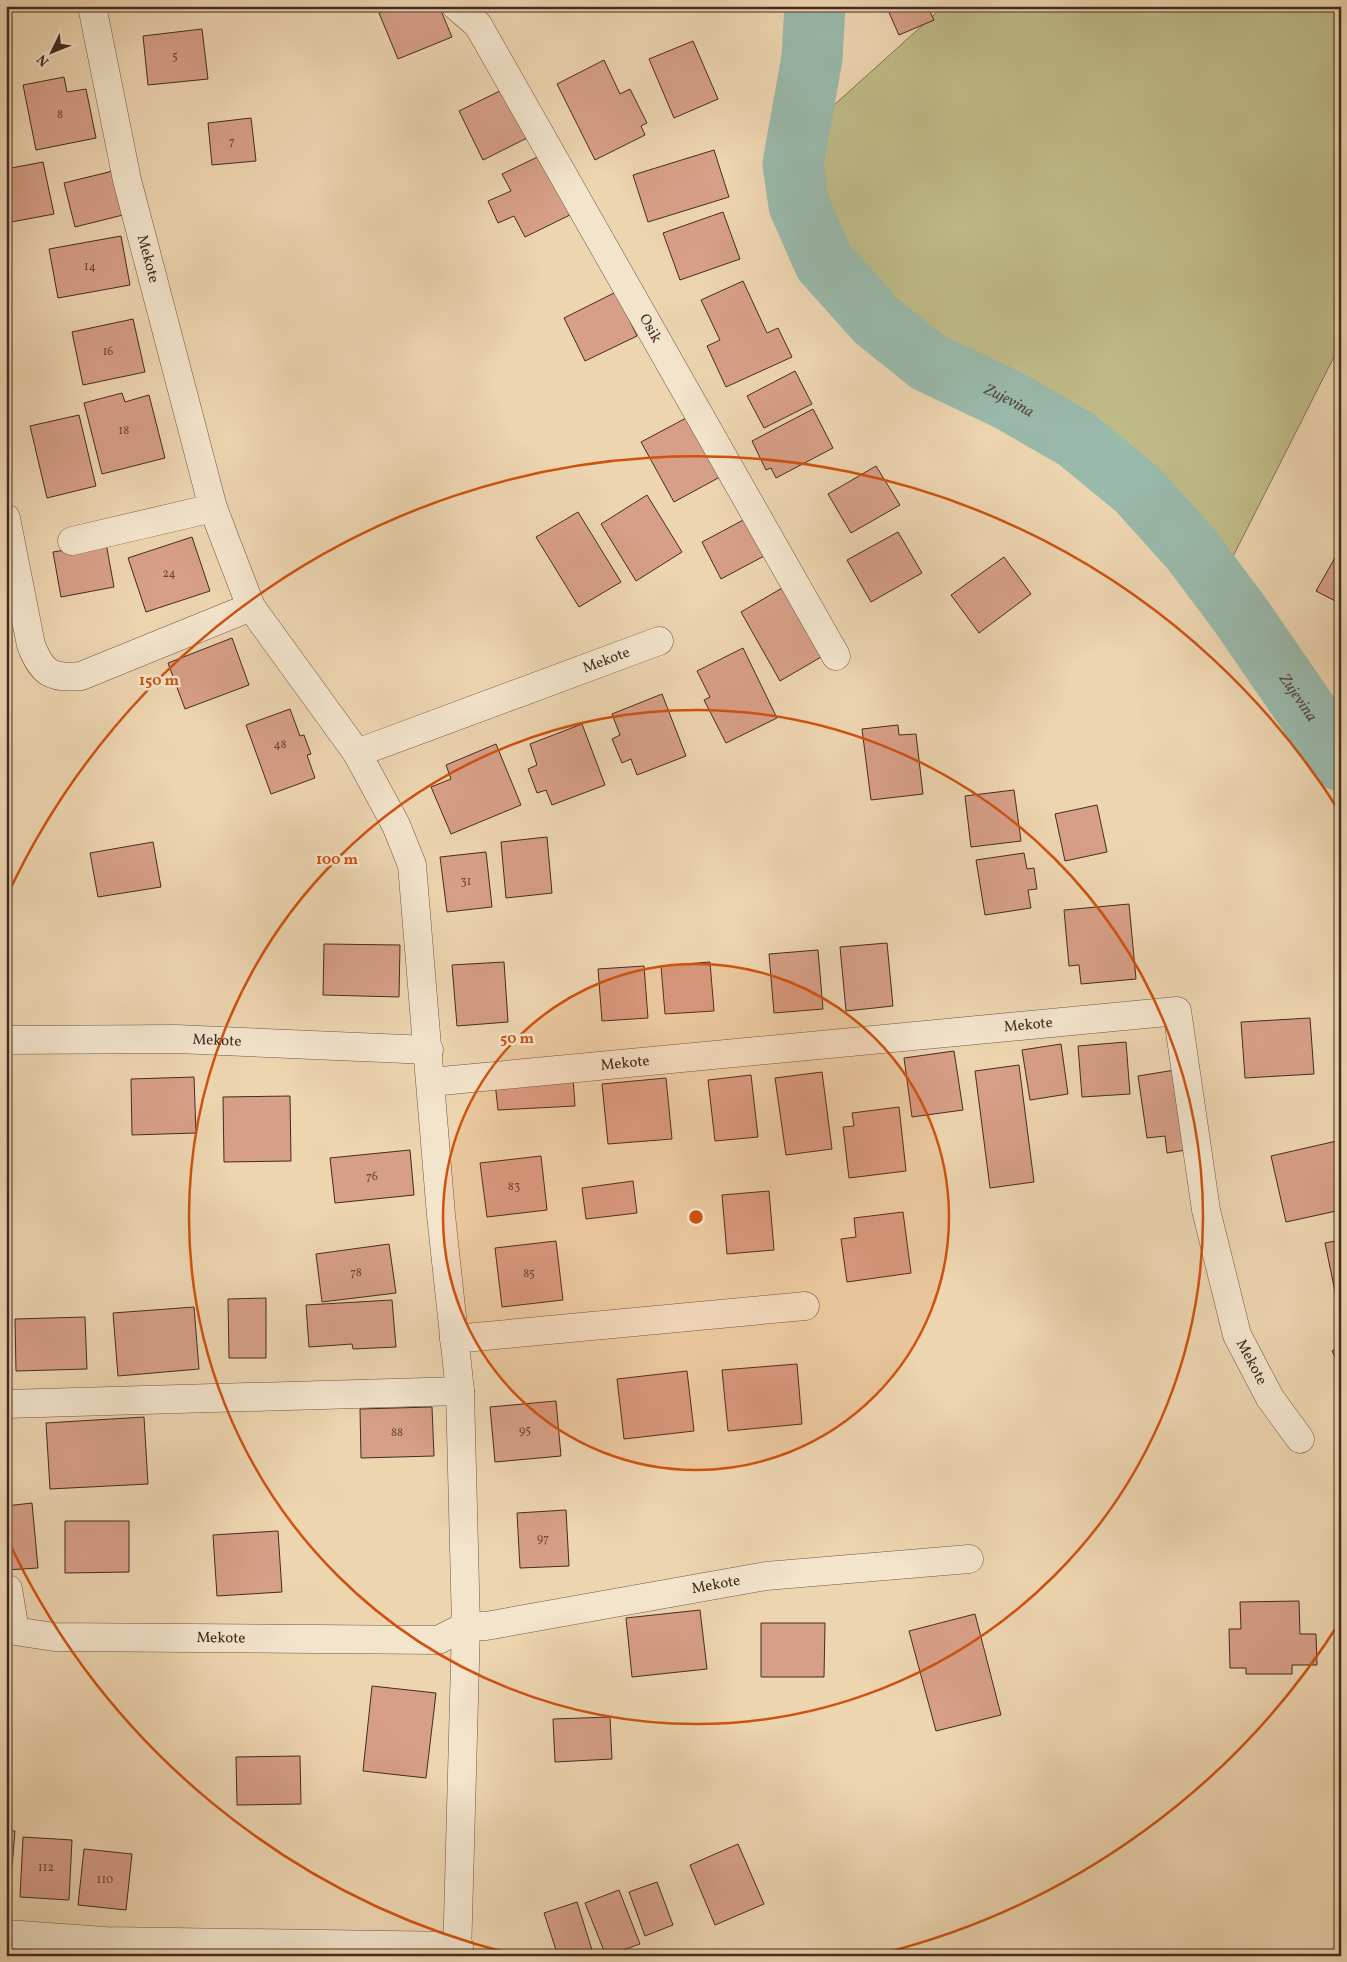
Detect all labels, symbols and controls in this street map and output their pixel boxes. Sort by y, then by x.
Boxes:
north arrow [28,28,78,78]
house number: 5 [172,49,178,65]
text: N [33,50,54,70]
house number: 8 [57,107,63,123]
house number: 7 [229,134,235,150]
street label: Mekote [131,232,164,285]
house number: 14 [84,259,96,275]
street label: Osik [634,310,667,347]
house number: 16 [103,344,113,360]
water label: Zujevina [979,379,1038,424]
house number: 18 [119,423,129,439]
house number: 24 [162,566,176,582]
street label: Mekote [580,642,633,679]
water label: Zujevina [1273,669,1322,727]
text: 150 m [139,671,179,692]
house number: 48 [273,737,287,753]
text: 100 m [316,850,359,871]
house number: 31 [461,874,471,890]
street label: Mekote [1003,1012,1054,1038]
street label: Mekote [192,1029,242,1052]
text: 50 m [500,1029,534,1050]
street label: Mekote [600,1051,650,1076]
house number: 76 [366,1169,378,1185]
house number: 83 [508,1179,520,1195]
centre of rings [687,1208,705,1226]
house number: 78 [350,1265,362,1281]
house number: 85 [523,1266,535,1282]
street label: Mekote [1231,1336,1272,1389]
house number: 95 [519,1423,531,1439]
house number: 88 [391,1425,403,1441]
house number: 97 [537,1531,549,1547]
street label: Mekote [690,1570,742,1600]
street label: Mekote [196,1628,246,1649]
house number: 112 [38,1860,54,1876]
house number: 110 [97,1872,113,1888]

